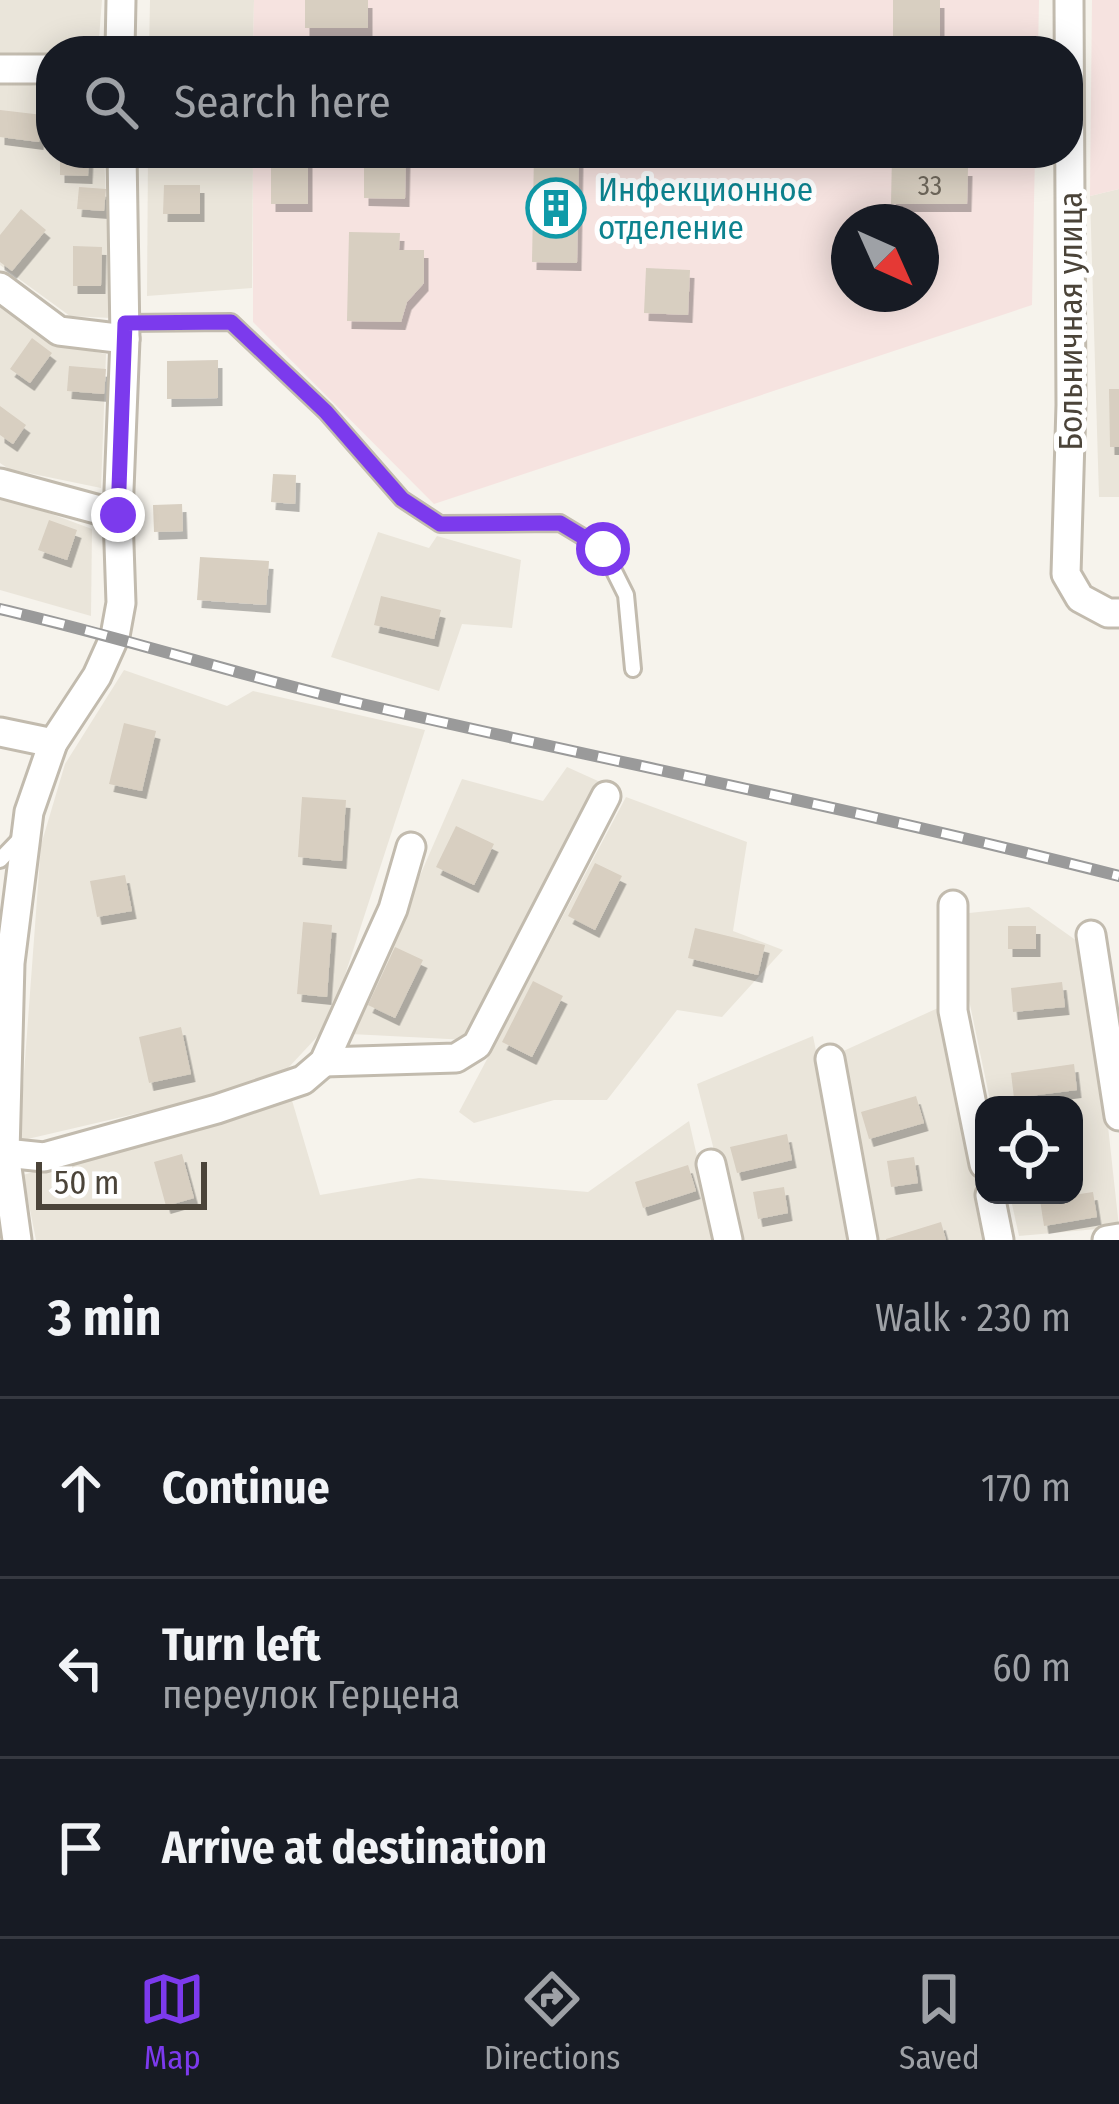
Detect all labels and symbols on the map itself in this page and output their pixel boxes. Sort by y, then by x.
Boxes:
place label: Инфекционное отделение [598,170,813,248]
house number: 33 [918,170,942,202]
building icon: Инфекционное отделение [525,177,587,239]
street label: Больничная улица [1051,192,1091,450]
north arrow [831,204,939,312]
route end [91,488,145,542]
route start [576,522,630,576]
scale bar [36,1156,207,1209]

